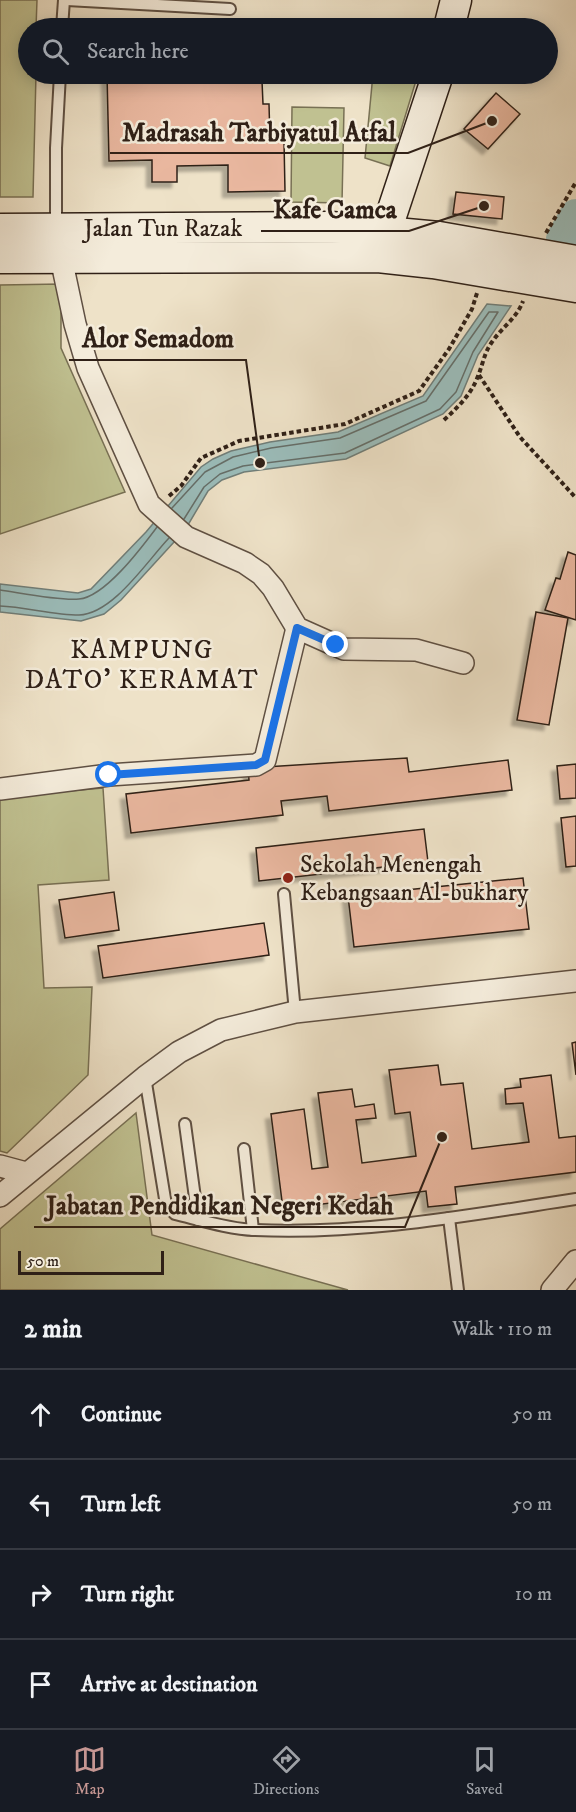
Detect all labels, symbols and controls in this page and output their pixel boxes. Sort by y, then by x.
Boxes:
search box [18,18,558,84]
icon: search [39,35,72,68]
text: Search here [87,38,189,65]
callout: Madrasah Tarbiyatul Atfal [110,109,408,153]
text: Madrasah Tarbiyatul Atfal [122,117,397,150]
callout: Kafe Camca [261,187,409,231]
text: Kafe Camca [273,194,398,227]
street label: Jalan Tun Razak [82,214,242,244]
callout: Alor Semadom [69,316,246,360]
text: Alor Semadom [81,323,235,356]
route end [322,631,348,657]
district label: KAMPUNG DATO' KERAMAT [25,634,259,697]
route start [95,761,121,787]
place label: Sekolah Menengah Kebangsaan Al-bukhary [300,850,529,908]
marker: Sekolah Menengah Kebangsaan Al-bukhary [281,871,295,885]
callout: Jabatan Pendidikan Negeri Kedah [34,1183,405,1227]
text: Jabatan Pendidikan Negeri Kedah [43,1190,394,1223]
scale bar [18,1248,164,1276]
text: 50 m [27,1251,59,1271]
text: 2 min [24,1313,82,1346]
text: Walk · 110 m [452,1317,552,1342]
icon: ahead [24,1398,57,1431]
text: Continue [81,1401,162,1428]
text: 50 m [512,1402,552,1427]
icon: left [24,1488,57,1521]
text: Turn left [81,1491,161,1518]
text: 50 m [512,1492,552,1517]
icon: right [24,1578,57,1611]
text: Turn right [81,1581,174,1608]
text: 10 m [515,1582,552,1607]
icon: arrive [24,1668,57,1701]
text: Arrive at destination [81,1671,258,1698]
tab: Map [73,1743,106,1799]
tab: Directions [253,1743,319,1799]
tab: Saved [466,1743,503,1799]

